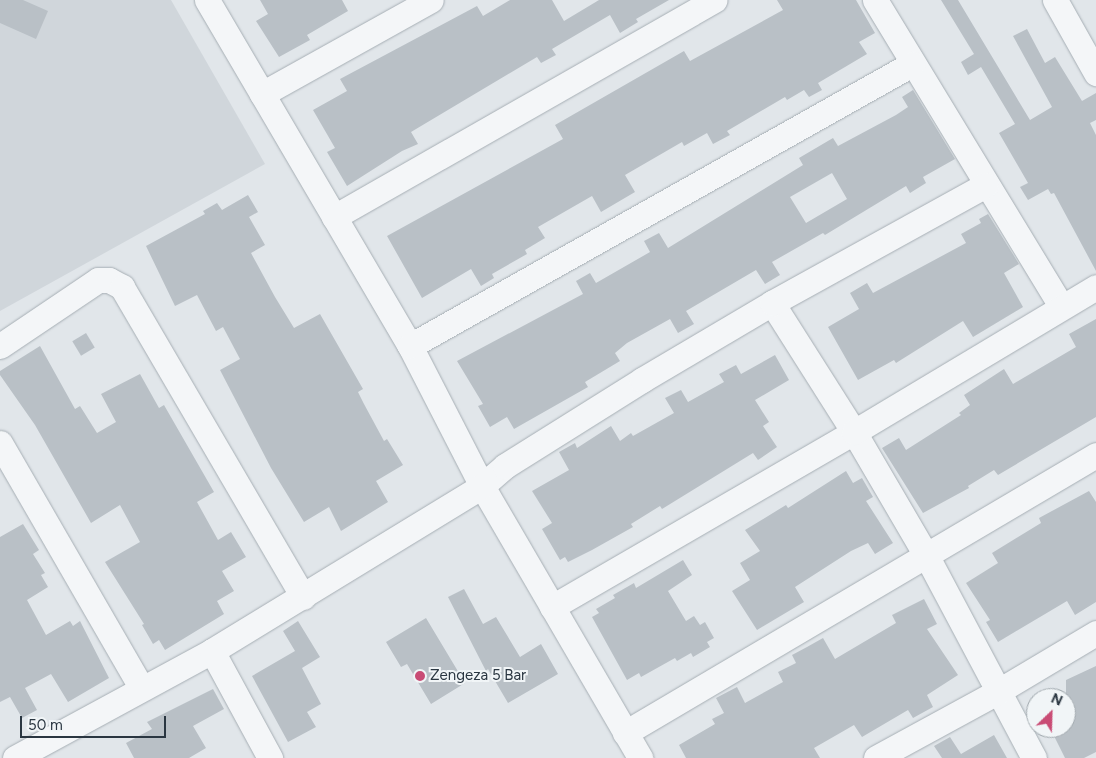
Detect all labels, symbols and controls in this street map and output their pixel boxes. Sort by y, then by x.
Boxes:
place label: Zengeza 5 Bar [430,667,526,685]
marker: Zengeza 5 Bar [414,670,426,682]
north arrow [1026,688,1076,738]
text: N [1048,690,1065,710]
scale bar [22,706,169,738]
text: 50 m [28,716,63,734]

